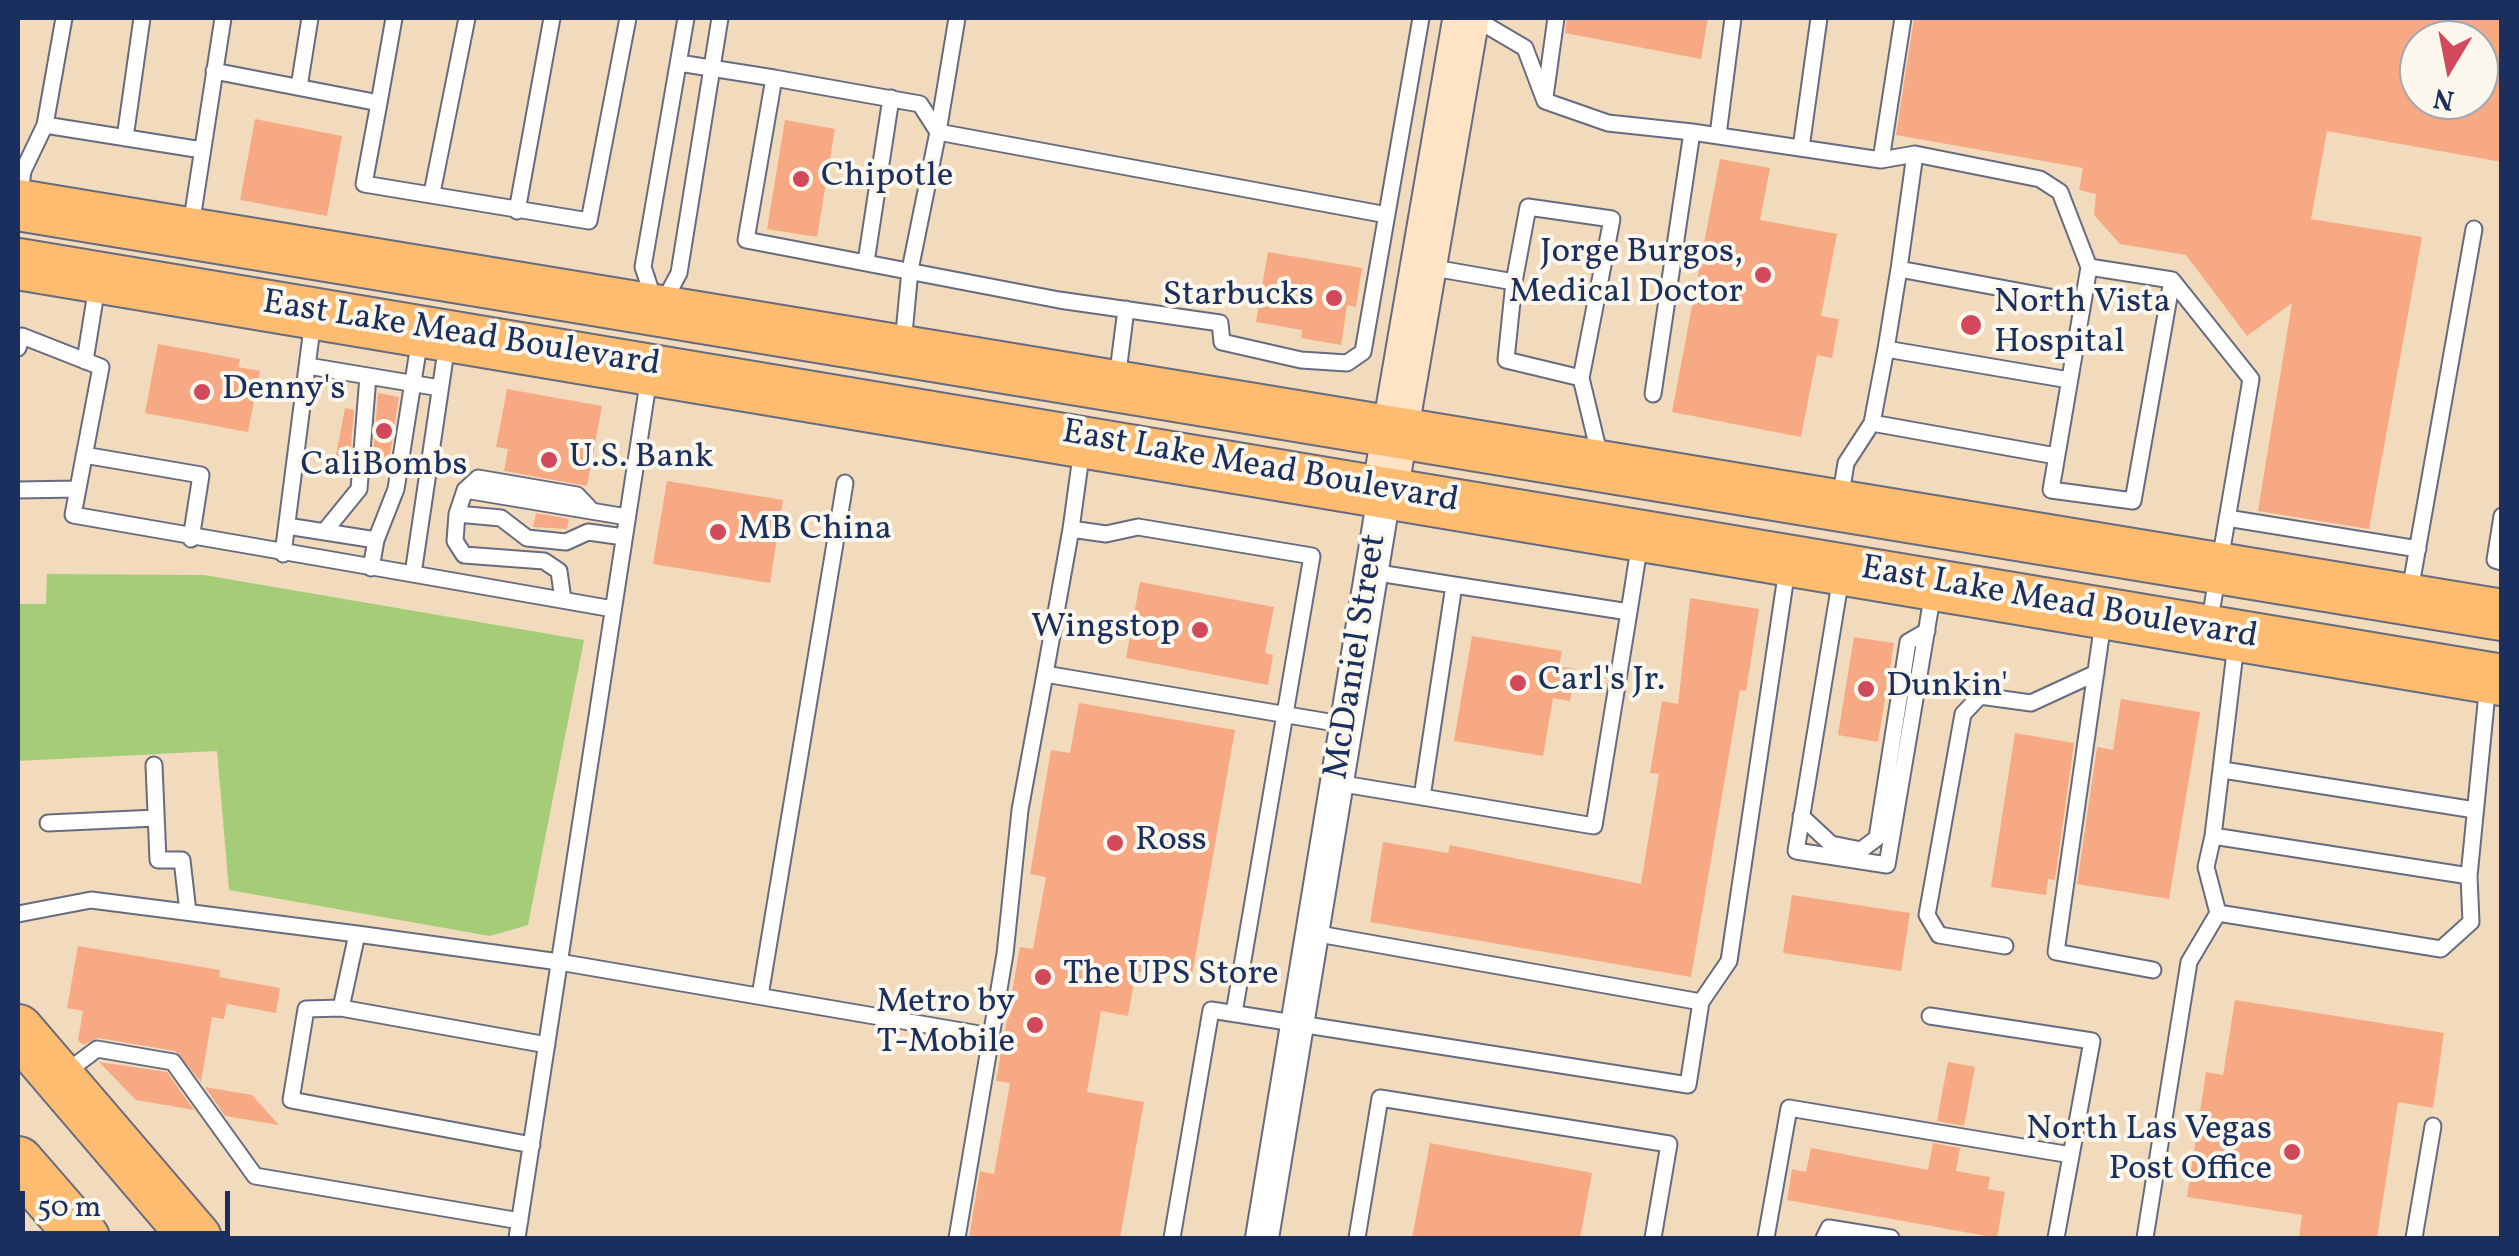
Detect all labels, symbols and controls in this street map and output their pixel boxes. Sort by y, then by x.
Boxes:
north arrow [2399,20,2499,120]
text: N [2431,77,2457,119]
place label: Chipotle [821,158,953,200]
marker: Chipotle [790,168,812,190]
place label: Jorge Burgos, Medical Doctor [1509,234,1743,316]
marker: Jorge Burgos, Medical Doctor [1752,264,1774,286]
place label: Starbucks [1163,277,1314,319]
street label: East Lake Mead Boulevard [259,284,663,388]
place label: North Vista Hospital [1994,284,2171,366]
marker: Starbucks [1323,287,1345,309]
marker: North Vista Hospital [1958,312,1984,338]
place label: Denny's [222,371,345,413]
marker: Denny's [191,381,213,403]
street label: East Lake Mead Boulevard [1059,413,1461,525]
marker: CaliBombs [373,420,395,442]
place label: U.S. Bank [569,439,714,481]
place label: CaliBombs [301,447,467,489]
marker: U.S. Bank [538,449,560,471]
place label: MB China [738,511,892,553]
marker: MB China [707,521,729,543]
street label: McDaniel Street [1318,531,1398,783]
street label: East Lake Mead Boulevard [1858,549,2260,661]
place label: Wingstop [1031,609,1180,651]
marker: Wingstop [1189,619,1211,641]
place label: Carl's Jr. [1538,662,1665,704]
place label: Dunkin' [1886,668,2008,710]
marker: Carl's Jr. [1507,672,1529,694]
marker: Dunkin' [1855,678,1877,700]
place label: Ross [1135,822,1207,864]
marker: Ross [1104,832,1126,854]
place label: The UPS Store [1063,956,1279,998]
marker: The UPS Store [1032,966,1054,988]
place label: Metro by T-Mobile [876,984,1015,1066]
marker: Metro by T-Mobile [1024,1014,1046,1036]
place label: North Las Vegas Post Office [2026,1111,2272,1193]
marker: North Las Vegas Post Office [2281,1141,2303,1163]
scale bar [25,1171,235,1233]
text: 50 m [37,1187,101,1229]

